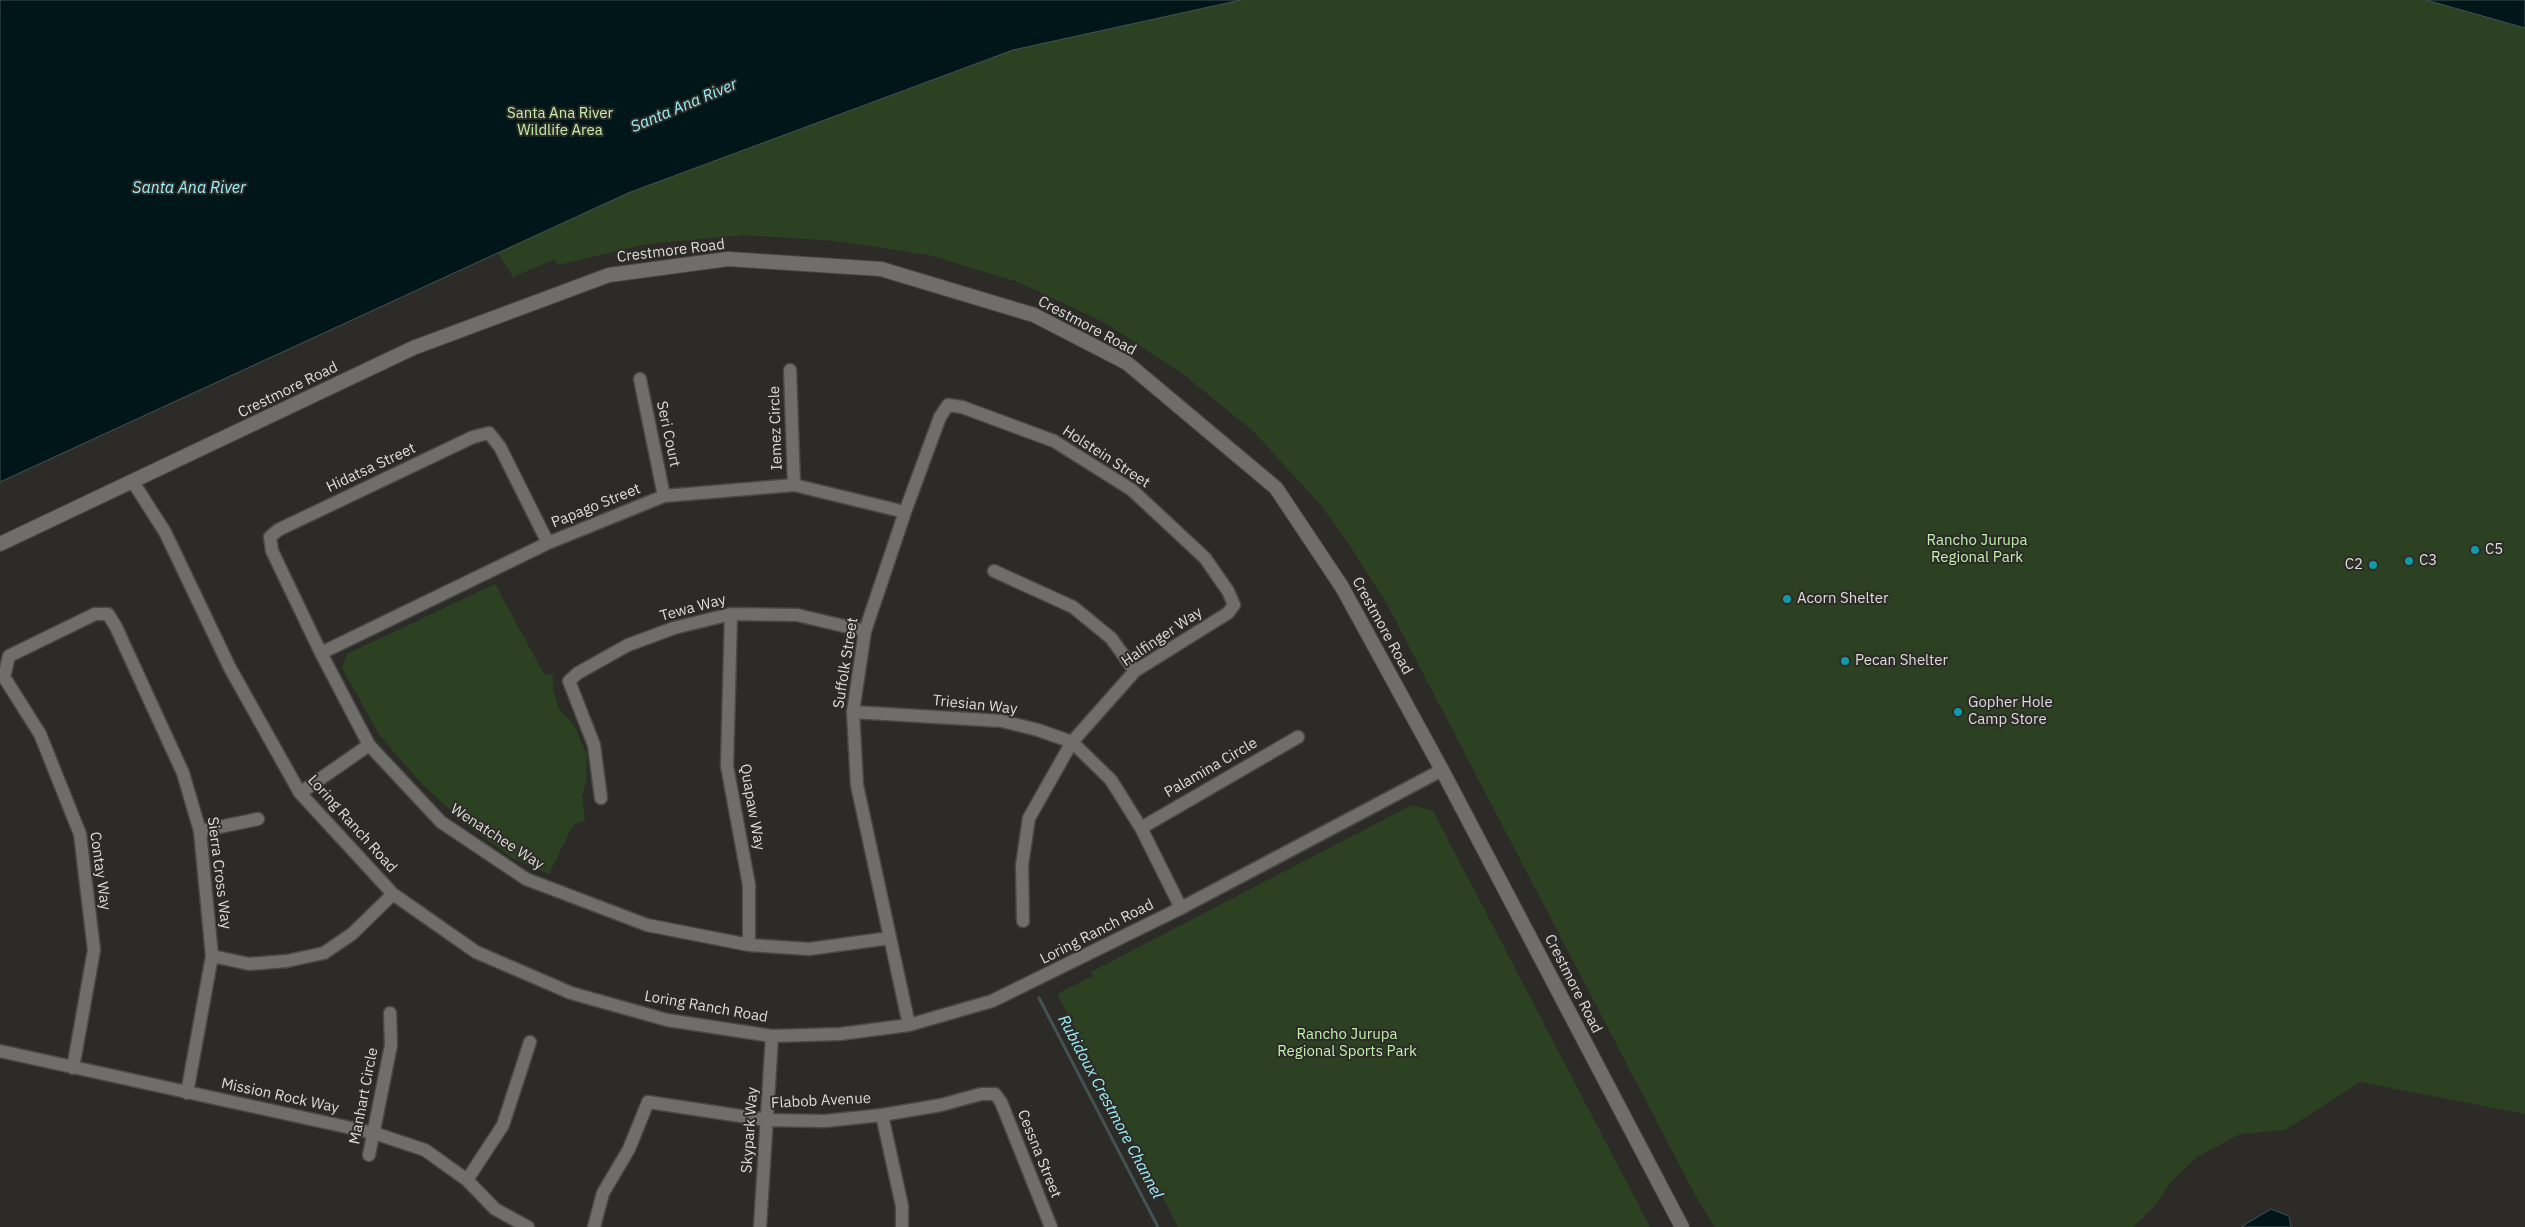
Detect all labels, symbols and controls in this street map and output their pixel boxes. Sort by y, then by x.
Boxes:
water label: Santa Ana River [628,75,740,137]
park label: Santa Ana River Wildlife Area [507,105,613,140]
water label: Santa Ana River [132,178,246,198]
street label: Crestmore Road [616,235,726,267]
street label: Crestmore Road [1035,293,1139,359]
street label: Crestmore Road [235,358,341,422]
street label: Iemez Circle [766,386,786,470]
street label: Seri Court [652,399,684,469]
street label: Holstein Street [1059,422,1153,492]
street label: Hidatsa Street [324,439,418,497]
street label: Papago Street [549,480,643,532]
park label: Rancho Jurupa Regional Park [1927,532,2027,567]
place label: C5 [2485,541,2503,559]
marker: C5 [2469,544,2481,556]
place label: C3 [2419,552,2437,570]
marker: C3 [2403,555,2415,567]
place label: C2 [2345,556,2363,574]
marker: C2 [2367,559,2379,571]
street label: Crestmore Road [1348,574,1416,678]
place label: Acorn Shelter [1797,590,1888,608]
street label: Tewa Way [658,591,728,625]
marker: Acorn Shelter [1781,593,1793,605]
street label: Halfinger Way [1118,603,1206,671]
street label: Suffolk Street [830,616,862,710]
place label: Pecan Shelter [1855,652,1948,670]
marker: Pecan Shelter [1839,655,1851,667]
street label: Triesian Way [932,692,1018,718]
place label: Gopher Hole Camp Store [1968,694,2053,729]
marker: Gopher Hole Camp Store [1952,706,1964,718]
street label: Palamina Circle [1161,734,1261,802]
street label: Quapaw Way [736,762,768,852]
street label: Loring Ranch Road [303,772,401,876]
street label: Wenatchee Way [447,800,547,874]
street label: Sierra Cross Way [203,816,235,930]
street label: Contay Way [86,831,114,911]
street label: Loring Ranch Road [1037,896,1157,968]
street label: Crestmore Road [1540,932,1606,1036]
street label: Loring Ranch Road [643,987,769,1027]
water label: Rubidoux Crestmore Channel [1053,1012,1167,1202]
park label: Rancho Jurupa Regional Sports Park [1277,1026,1417,1061]
street label: Manhart Circle [346,1046,382,1146]
street label: Mission Rock Way [219,1075,341,1117]
street label: Skypark Way [738,1086,762,1174]
street label: Flabob Avenue [771,1089,871,1113]
street label: Cessna Street [1013,1107,1065,1201]

